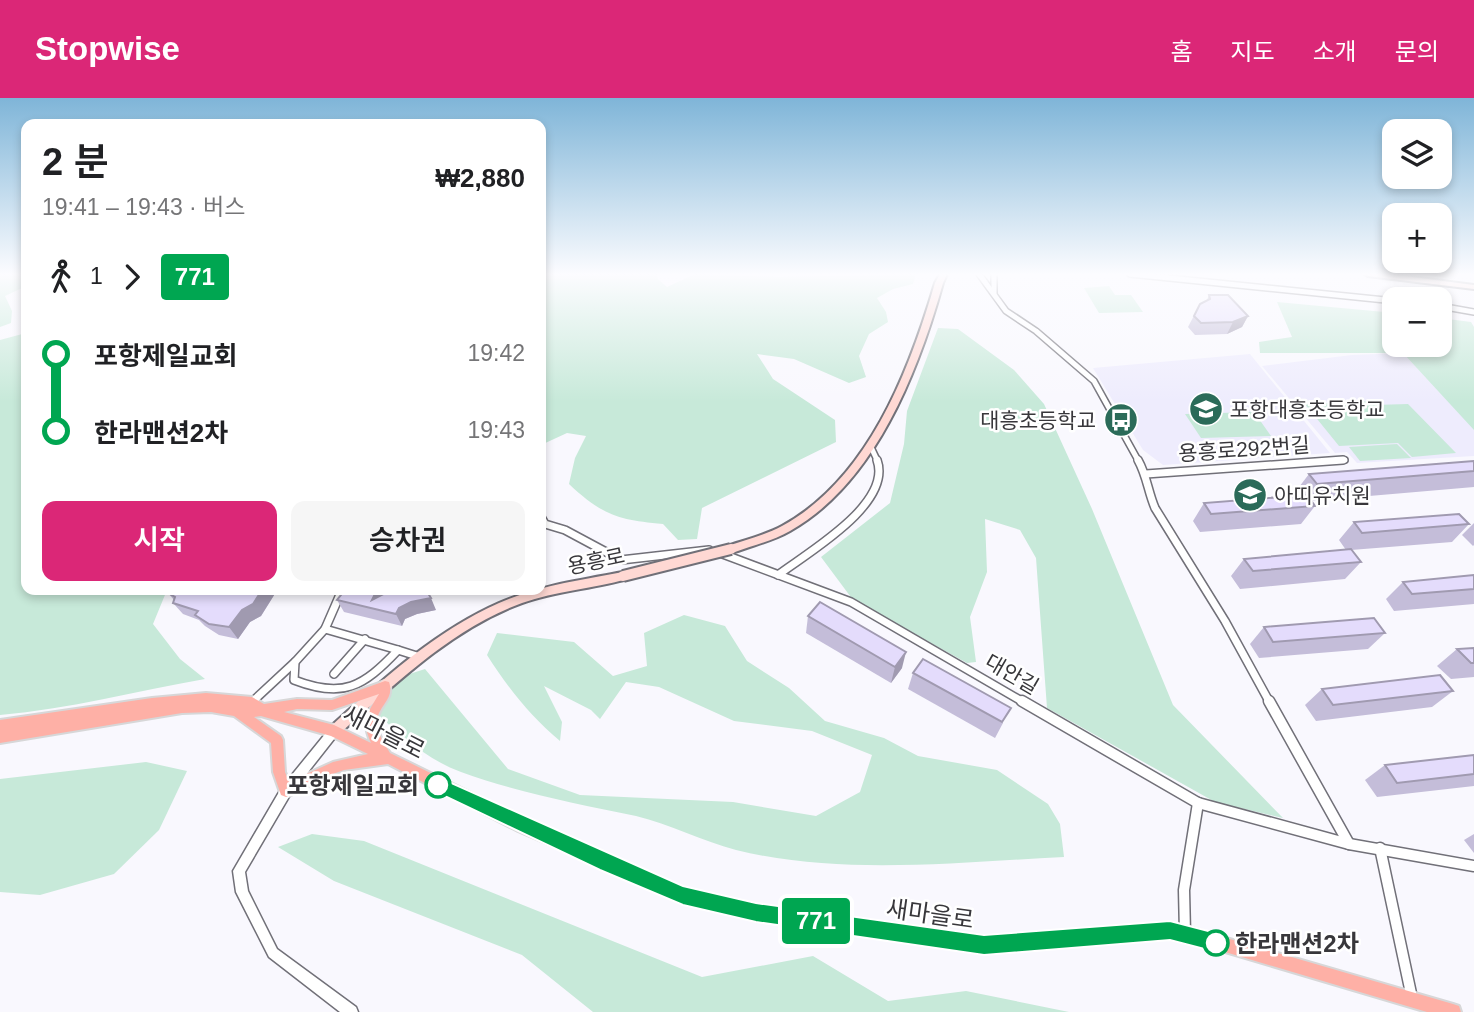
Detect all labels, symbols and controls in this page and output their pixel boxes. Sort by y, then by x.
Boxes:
text: Stopwise [35,30,180,67]
text: 홈 [1170,38,1192,65]
text: 지도 [1230,38,1275,65]
text: 소개 [1313,38,1357,65]
text: 문의 [1395,38,1439,65]
map controls [1382,119,1452,357]
button: layers [1382,119,1452,189]
text: 2 분 [42,141,109,183]
text: ₩2,880 [435,163,525,193]
text: 19:41 – 19:43 · 버스 [42,194,245,220]
button: + [1382,203,1452,273]
icon: walk [42,258,80,296]
icon: forward [113,258,151,296]
text: 1 [90,263,103,289]
text: 771 [175,263,215,290]
button: − [1382,287,1452,357]
text: 19:42 [467,340,525,366]
text: 포항제일교회 [94,341,238,371]
school or university icon: 포항대흥초등학교 [1187,390,1225,428]
place label: 포항대흥초등학교 [1230,398,1385,421]
bus stop icon: 대흥초등학교 [1102,401,1140,439]
place label: 대흥초등학교 [980,409,1096,432]
text: 19:43 [467,417,525,443]
text: 한라맨션2차 [94,418,228,448]
street label: 용흥로292번길 [1178,433,1310,465]
school or university icon: 아띠유치원 [1231,476,1269,514]
place label: 아띠유치원 [1274,484,1371,507]
button: 시작 [42,501,277,581]
button: 승차권 [291,501,525,581]
street label: 용흥로 [565,544,627,578]
street label: 대안길 [981,650,1043,698]
street label: 새마을로 [339,700,429,764]
place label: 포항제일교회 [287,772,419,799]
marker: 포항제일교회 [425,772,451,798]
street label: 새마을로 [884,894,976,934]
line badge: 771 [776,898,856,944]
text: 771 [796,907,836,934]
marker: 한라맨션2차 [1203,930,1229,956]
place label: 한라맨션2차 [1235,930,1359,957]

